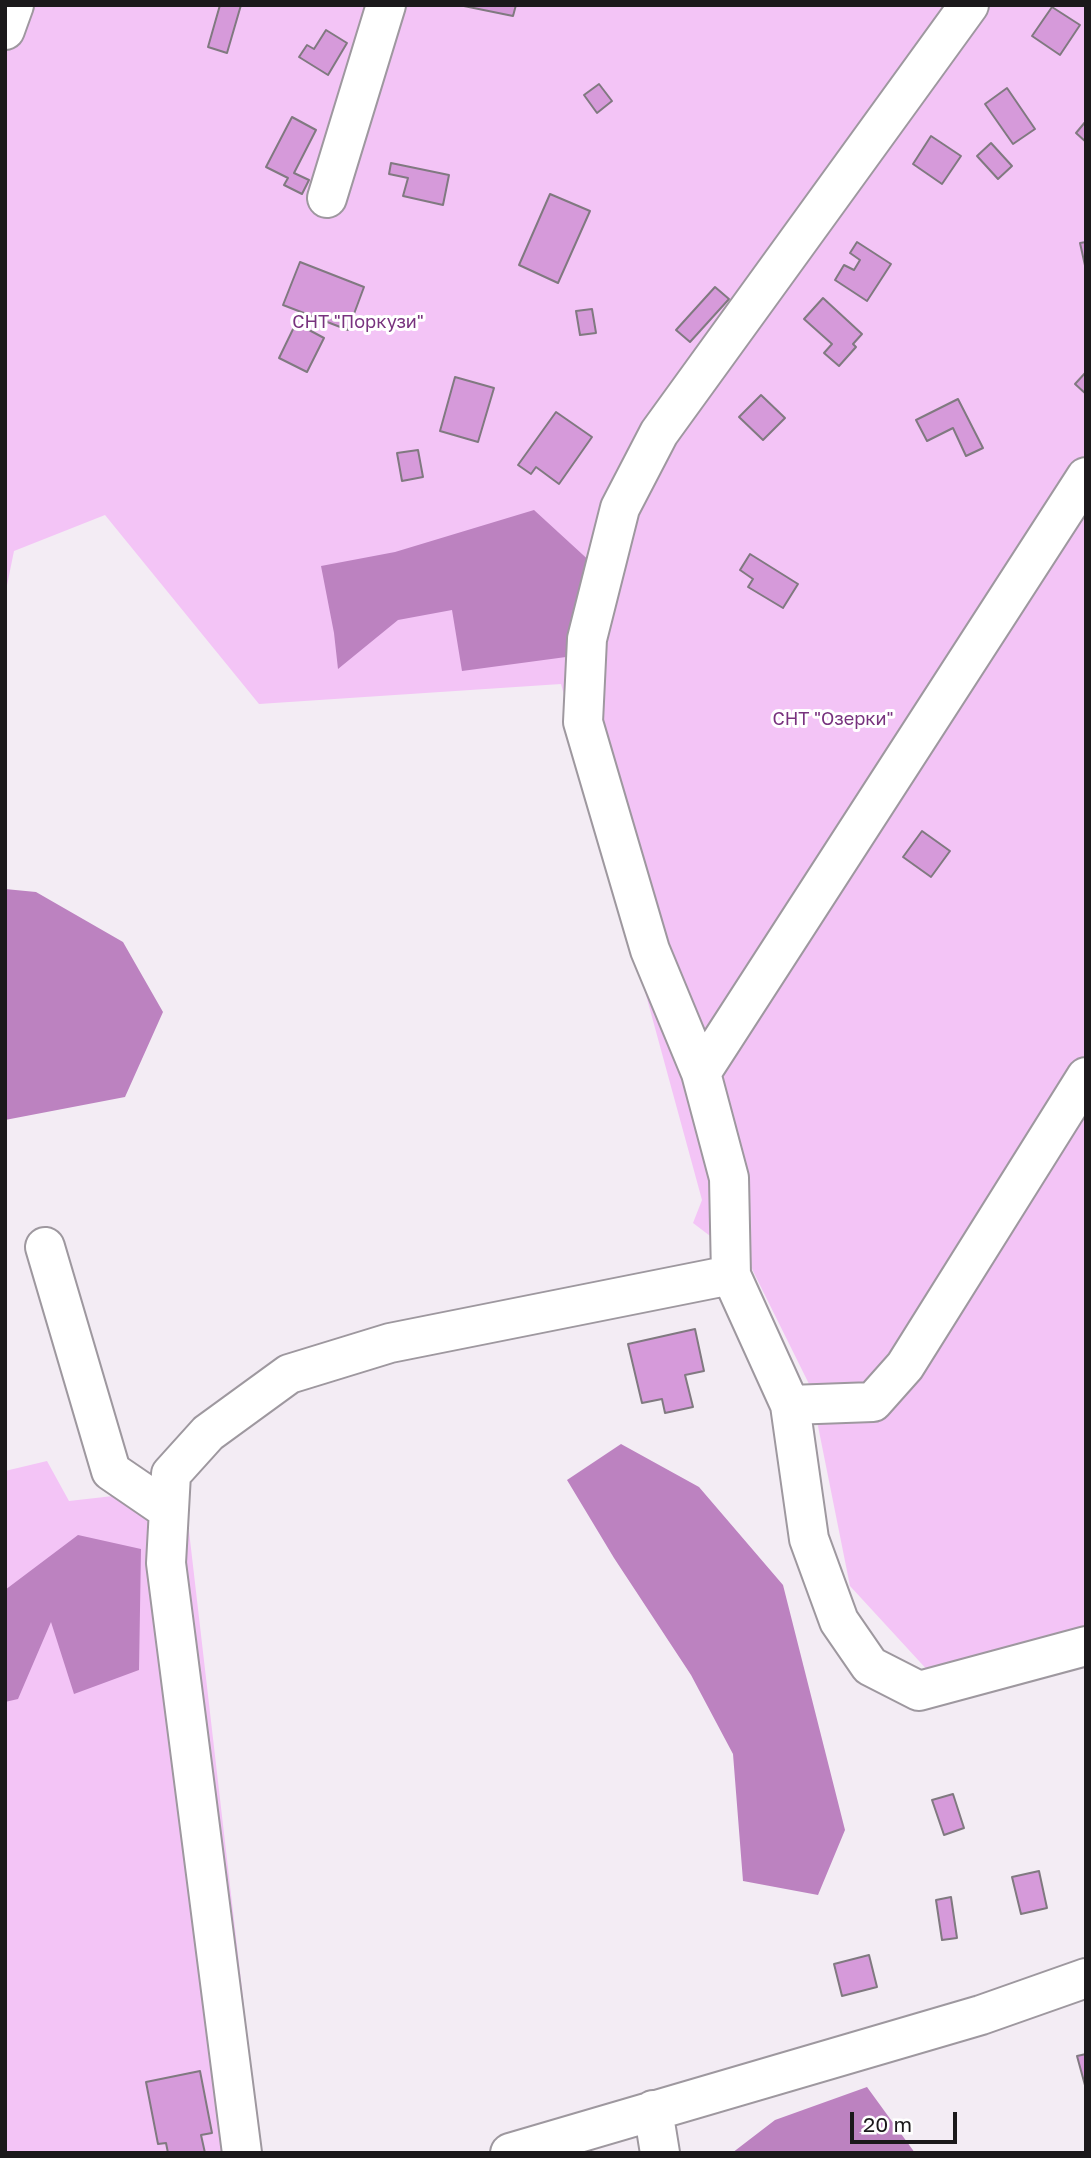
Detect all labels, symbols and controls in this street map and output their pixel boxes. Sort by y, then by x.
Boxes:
park label: СНТ "Поркузи" [292,311,424,333]
park label: СНТ "Озерки" [772,708,894,730]
scale bar [853,2098,960,2142]
text: 20 m [863,2111,912,2137]

